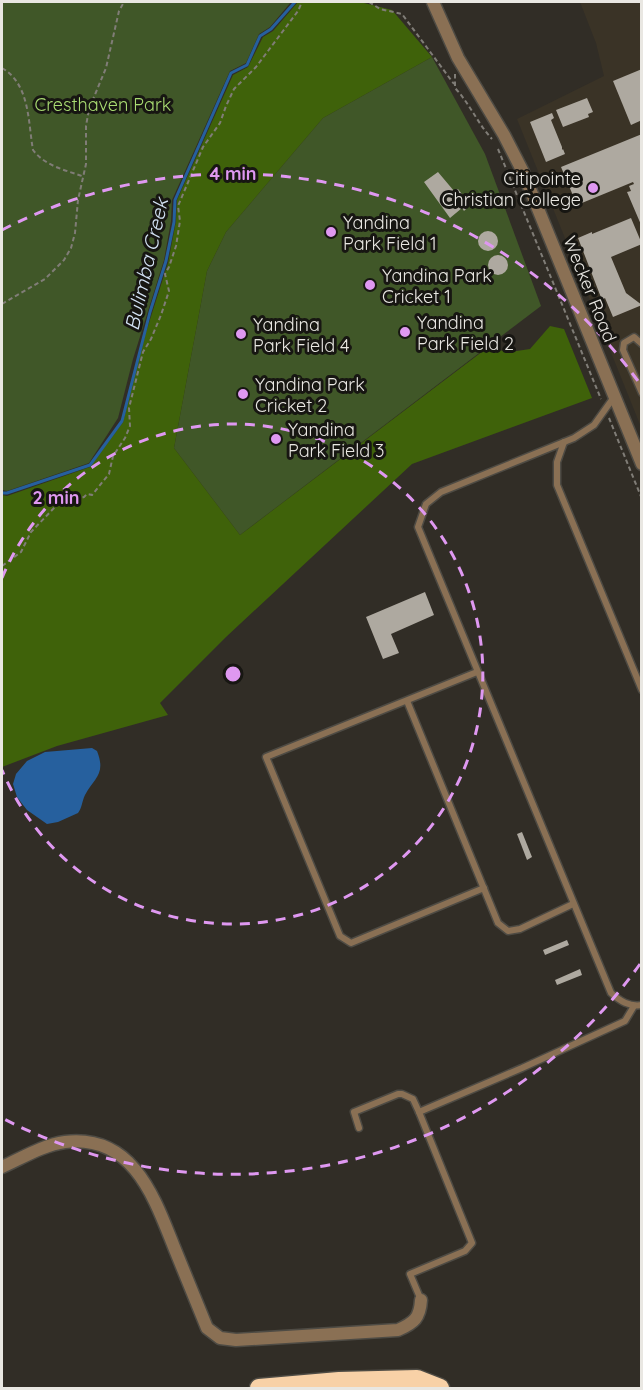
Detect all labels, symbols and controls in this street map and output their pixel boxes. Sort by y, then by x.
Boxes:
park label: Cresthaven Park [35,93,171,116]
text: 4 min [209,162,257,185]
place label: Citipointe Christian College [442,167,581,211]
marker: Citipointe Christian College [586,181,600,195]
water label: Bulimba Creek [119,193,174,333]
place label: Yandina Park Field 1 [343,211,437,255]
marker: Yandina Park Field 1 [324,225,338,239]
street label: Wecker Road [558,233,622,345]
place label: Yandina Park Cricket 1 [382,264,492,308]
marker: Yandina Park Cricket 1 [363,278,377,292]
place label: Yandina Park Field 2 [417,311,514,355]
place label: Yandina Park Field 4 [253,313,350,357]
marker: Yandina Park Field 2 [398,325,412,339]
marker: Yandina Park Field 4 [234,327,248,341]
place label: Yandina Park Cricket 2 [255,373,365,417]
marker: Yandina Park Cricket 2 [236,387,250,401]
place label: Yandina Park Field 3 [288,418,384,462]
marker: Yandina Park Field 3 [269,432,283,446]
text: 2 min [33,486,79,509]
centre of rings [223,664,243,684]

